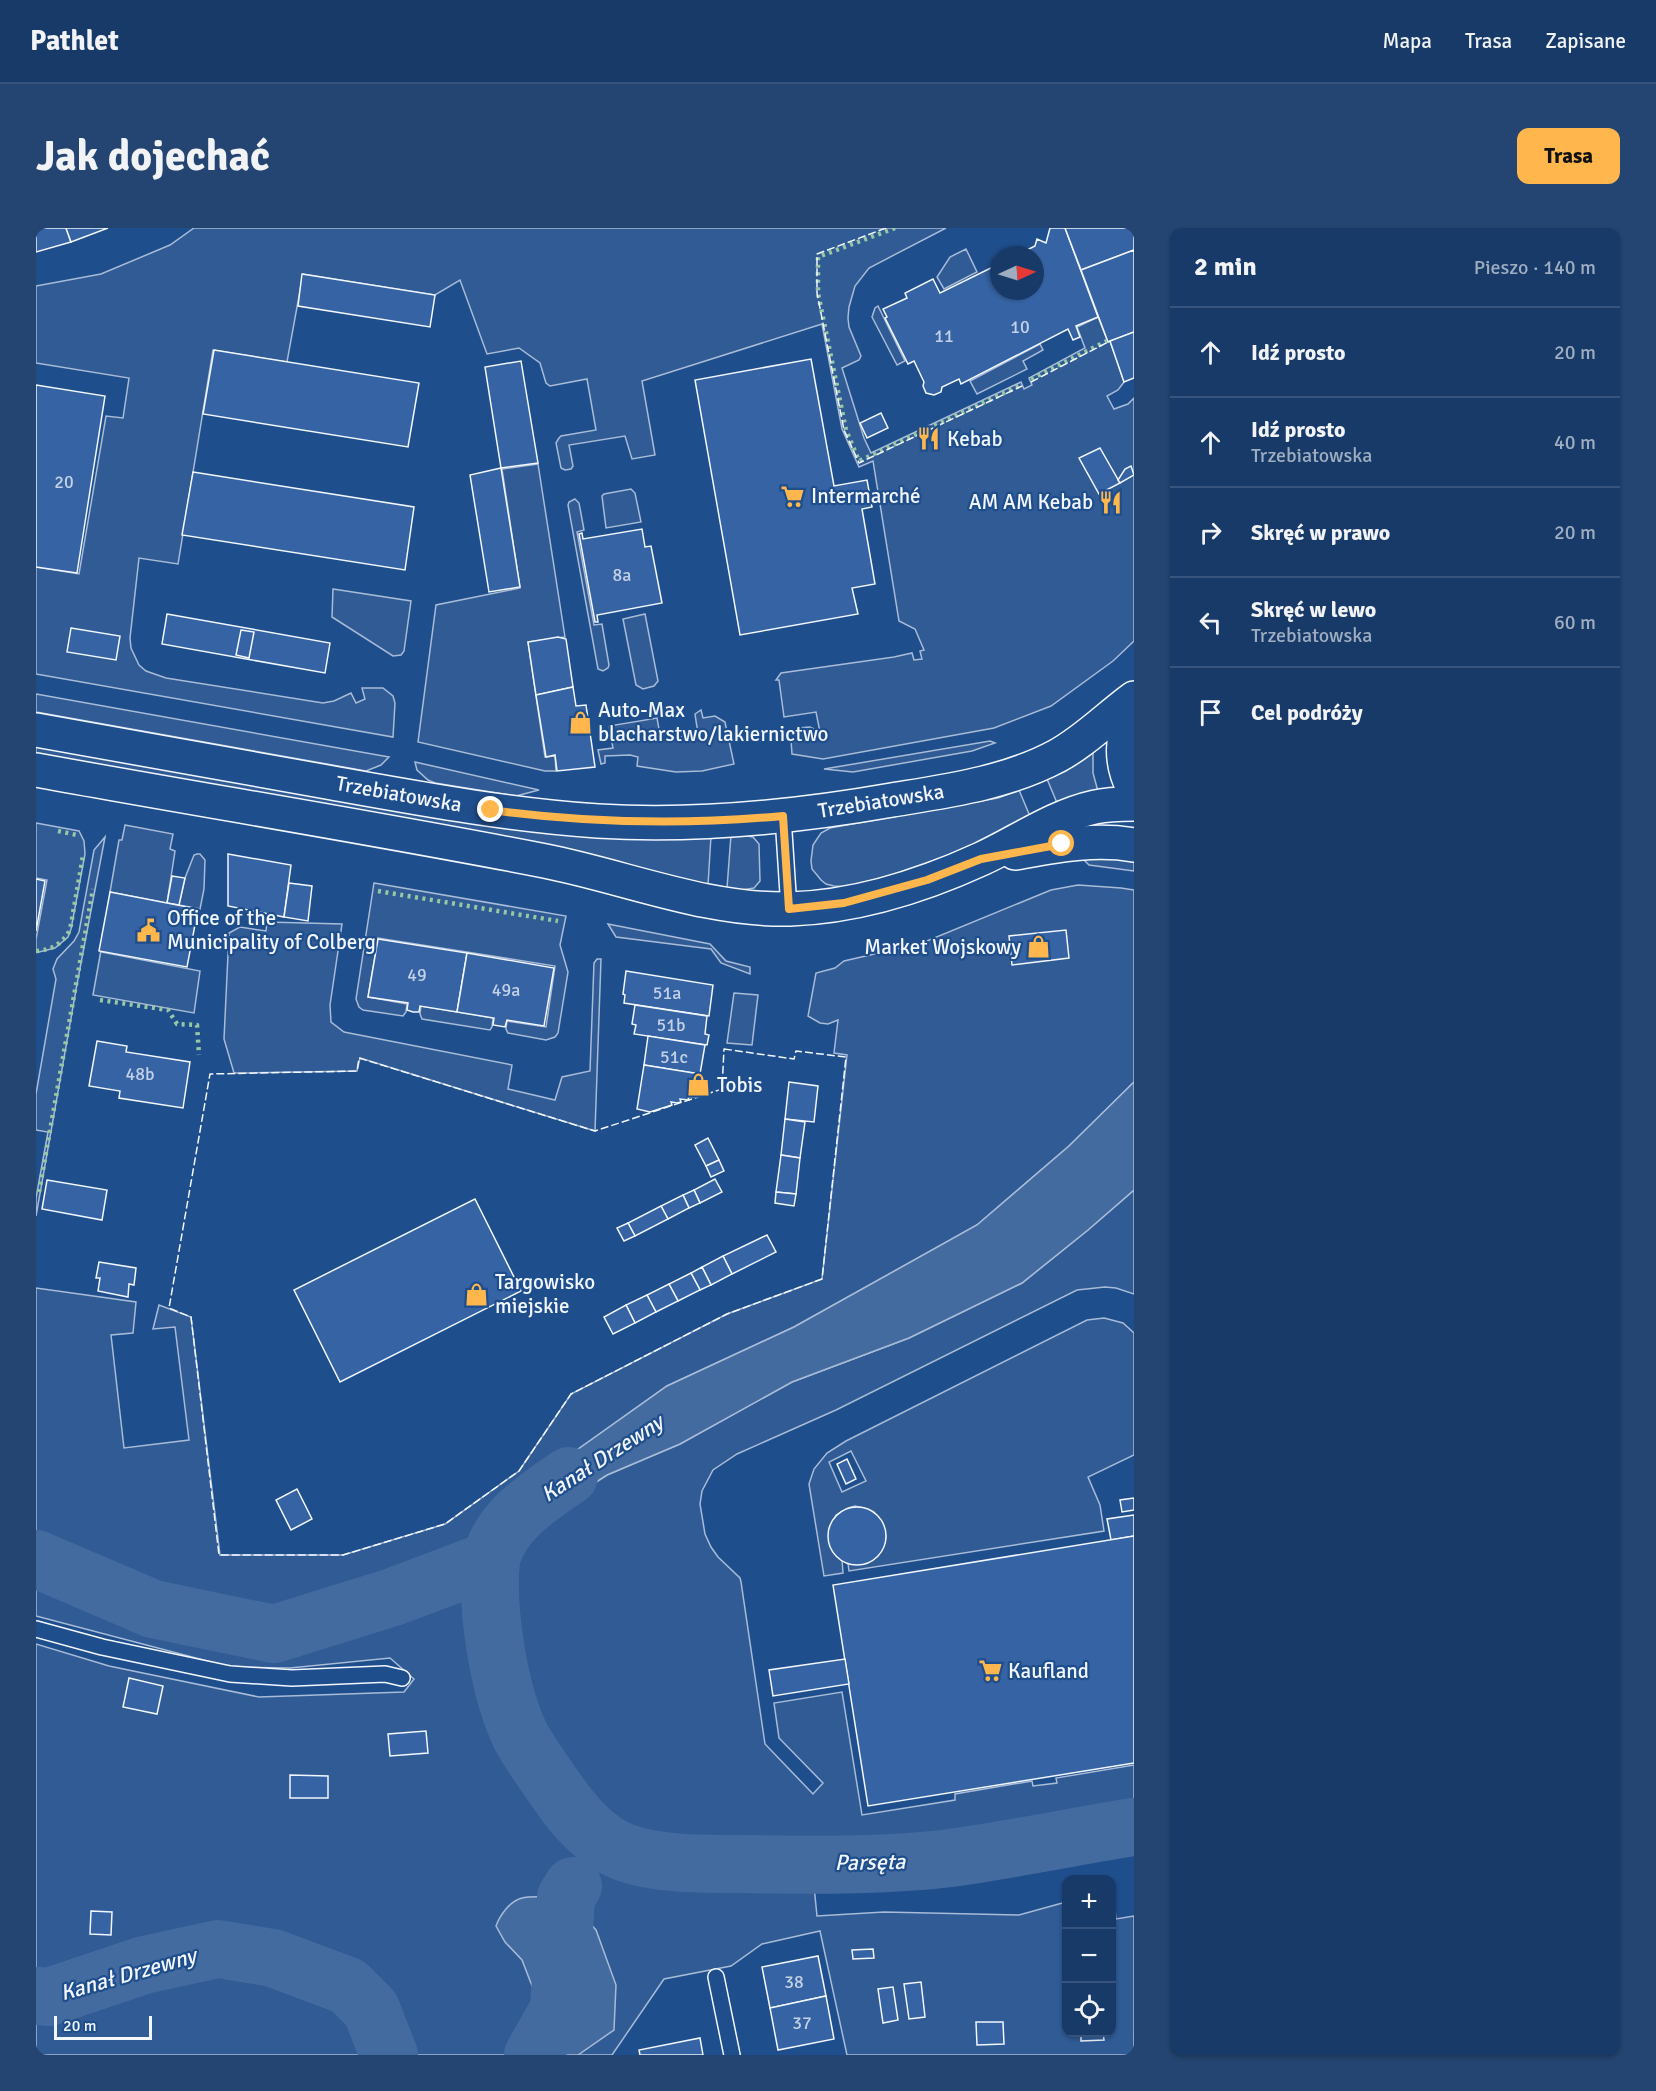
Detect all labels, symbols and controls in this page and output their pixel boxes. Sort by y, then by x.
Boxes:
text: Pathlet [30,24,119,58]
text: Mapa [1382,28,1432,54]
text: Trasa [1465,28,1512,54]
text: Zapisane [1545,28,1626,54]
button: Trasa [1517,128,1620,184]
text: Jak dojechać [36,131,270,182]
north arrow [990,246,1044,300]
text: 2 min [1194,251,1257,283]
text: Pieszo · 140 m [1474,255,1596,280]
house number: 10 [1010,316,1030,338]
house number: 11 [934,325,954,347]
icon: ahead [1194,336,1227,369]
text: Idź prosto [1251,339,1346,366]
text: 20 m [1554,340,1596,365]
text: Idź prosto [1251,416,1346,443]
restaurant icon: Kebab [916,426,942,452]
place label: Kebab [947,426,1002,452]
icon: ahead [1194,426,1227,459]
text: 40 m [1554,430,1596,455]
text: Trzebiatowska [1251,443,1372,468]
house number: 20 [54,471,74,493]
supermarket icon: Intermarché [780,483,806,509]
place label: Intermarché [811,483,921,509]
place label: AM AM Kebab [969,489,1093,515]
restaurant icon: AM AM Kebab [1098,489,1124,515]
icon: right [1194,516,1227,549]
text: Skręć w prawo [1251,519,1390,546]
text: 20 m [1554,520,1596,545]
house number: 8a [613,564,631,586]
text: Skręć w lewo [1251,596,1376,623]
icon: left [1194,606,1227,639]
text: 60 m [1554,610,1596,635]
text: Trzebiatowska [1251,623,1372,648]
icon: arrive [1194,696,1227,729]
place label: Auto-Max blacharstwo/lakiernictwo [598,697,828,747]
text: Cel podróży [1251,699,1363,726]
shop icon: Auto-Max blacharstwo/lakiernictwo [567,709,593,735]
street label: Trzebiatowska [334,770,464,818]
street label: Trzebiatowska [816,778,946,824]
route end [477,796,503,822]
route start [1048,830,1074,856]
place label: Office of the Municipality of Colberg [167,905,376,955]
public building icon: Office of the Municipality of Colberg [136,917,162,943]
place label: Market Wojskowy [864,934,1021,960]
shop icon: Market Wojskowy [1026,934,1052,960]
house number: 49 [407,964,427,986]
house number: 49a [492,979,520,1001]
house number: 51a [653,982,681,1004]
house number: 51b [657,1014,685,1036]
house number: 51c [660,1046,688,1068]
house number: 48b [126,1063,154,1085]
shop icon: Tobis [686,1072,712,1098]
place label: Tobis [717,1072,762,1098]
place label: Targowisko miejskie [495,1269,595,1319]
shop icon: Targowisko miejskie [464,1281,490,1307]
water label: Kanał Drzewny [536,1407,670,1508]
supermarket icon: Kaufland [977,1658,1003,1684]
place label: Kaufland [1008,1658,1089,1684]
water label: Parsęta [834,1848,906,1876]
map controls [1062,1875,1116,2037]
button: + [1062,1875,1116,1929]
button: − [1062,1929,1116,1983]
water label: Kanał Drzewny [57,1941,202,2006]
house number: 38 [784,1971,804,1993]
button: locate [1062,1983,1116,2037]
house number: 37 [792,2012,812,2034]
scale bar [54,2013,152,2040]
text: 20 m [63,2016,97,2036]

